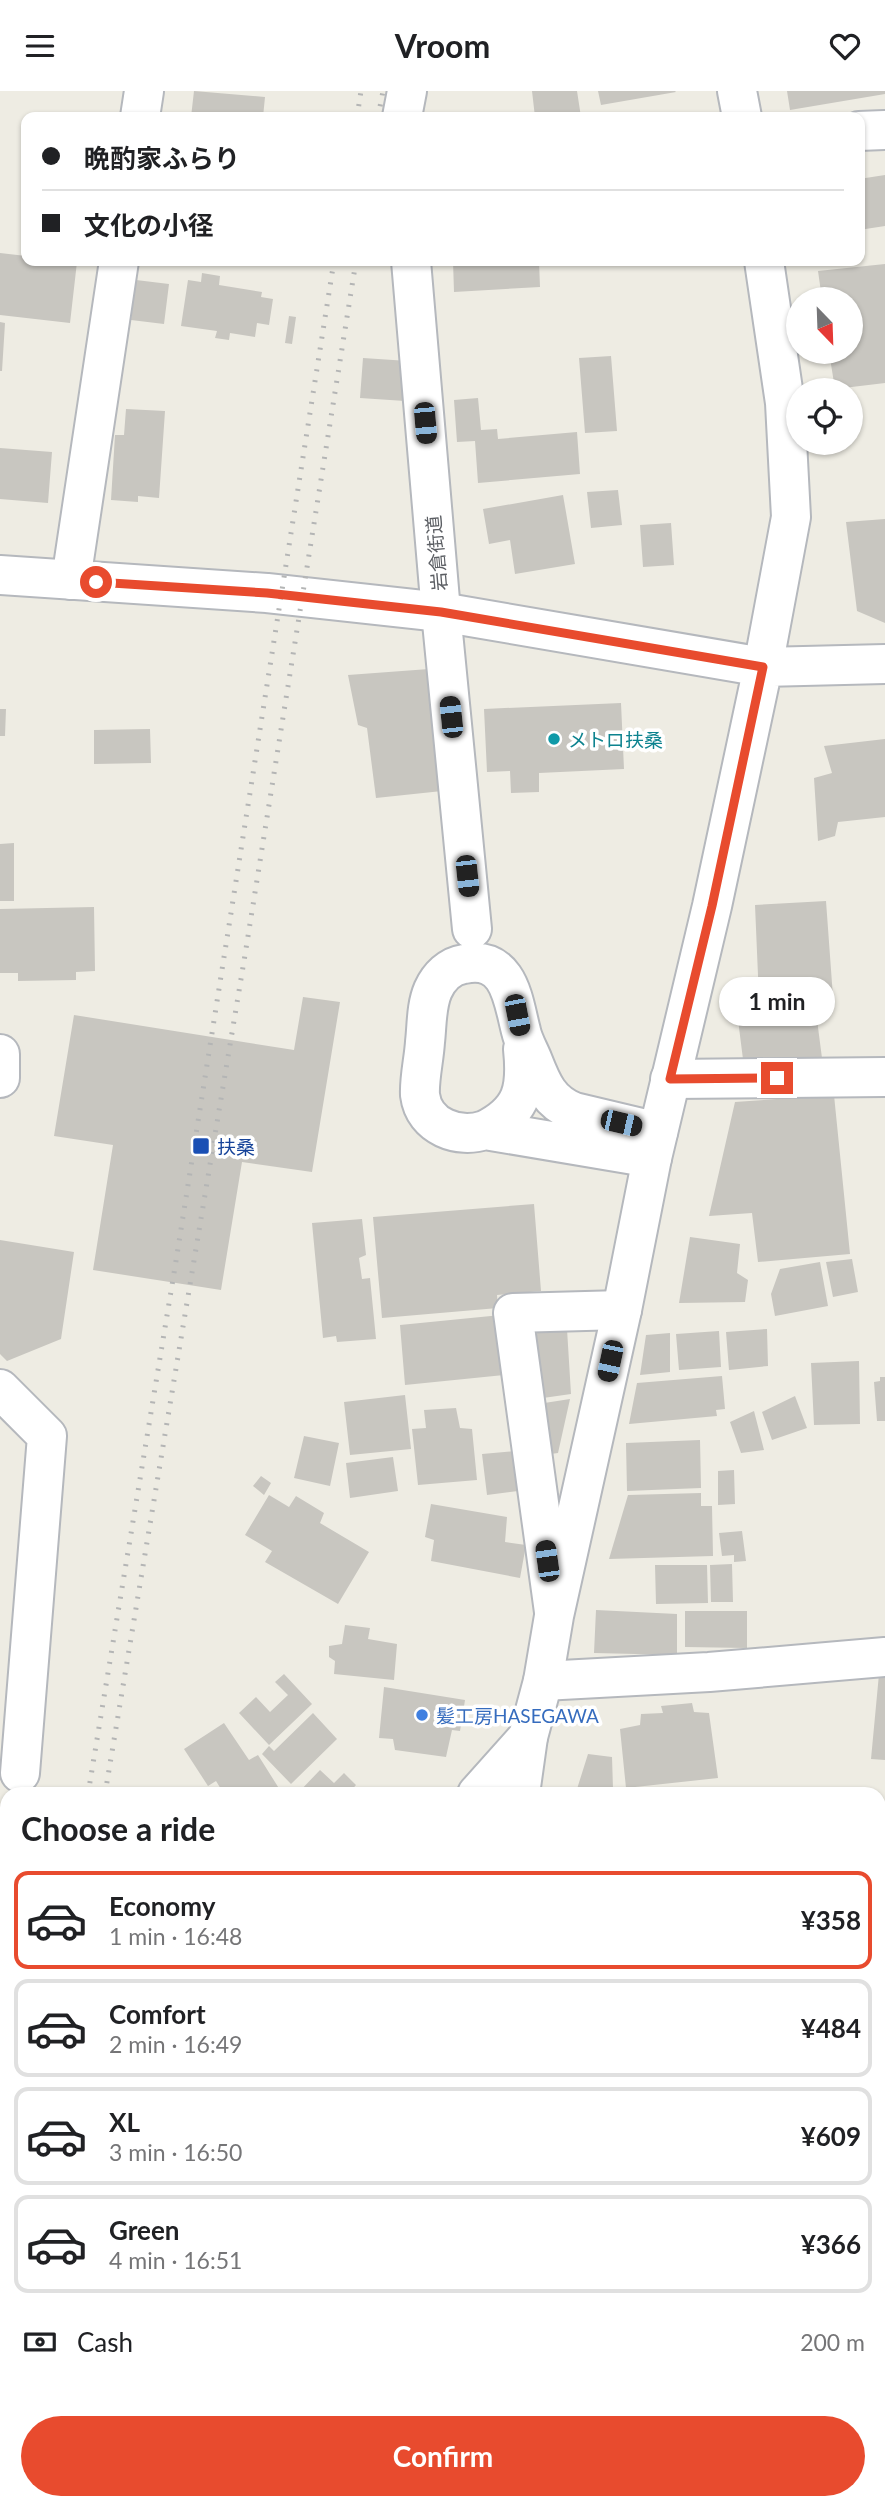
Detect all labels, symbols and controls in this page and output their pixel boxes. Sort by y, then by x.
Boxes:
text: Vroom [395,26,490,65]
icon: menu [21,27,59,65]
icon: heart [826,27,864,65]
text: 晩酌家ふらり [84,142,240,174]
text: 文化の小径 [84,209,214,241]
north arrow [786,287,863,364]
map controls [786,287,863,455]
button: locate [786,378,863,455]
car [413,401,438,445]
street label: 岩倉街道 [421,514,451,592]
route start [80,566,112,598]
car [439,695,464,739]
place label: メトロ扶桑 [568,728,663,751]
marker: メトロ扶桑 [546,731,562,747]
car [455,854,480,898]
callout: 1 min [719,977,835,1025]
text: 1 min [748,987,806,1015]
car [503,992,532,1038]
route end [761,1062,793,1094]
car [599,1108,644,1138]
place label: 扶桑 [217,1135,255,1158]
marker: 扶桑 [191,1136,211,1156]
car [596,1338,625,1384]
car [534,1539,561,1583]
place label: 髪工房HASEGAWA [436,1704,599,1727]
marker: 髪工房HASEGAWA [414,1707,430,1723]
text: Choose a ride [21,1809,215,1848]
icon: car [25,1889,88,1952]
text: Economy [109,1890,215,1922]
text: ¥358 [801,1904,861,1936]
text: 1 min · 16:48 [109,1922,242,1950]
icon: car [25,1997,88,2060]
text: Comfort [109,1998,206,2030]
text: ¥484 [801,2012,861,2044]
text: 2 min · 16:49 [109,2030,242,2058]
icon: car [25,2105,88,2168]
text: XL [109,2106,140,2138]
text: ¥609 [801,2120,861,2152]
text: 3 min · 16:50 [109,2138,242,2166]
icon: car [25,2213,88,2276]
text: Green [109,2214,179,2246]
text: ¥366 [801,2228,861,2260]
text: 4 min · 16:51 [109,2246,242,2274]
icon: cash [21,2323,59,2361]
text: Cash [77,2326,133,2358]
text: 200 m [800,2328,865,2356]
button: Confirm [21,2416,865,2496]

